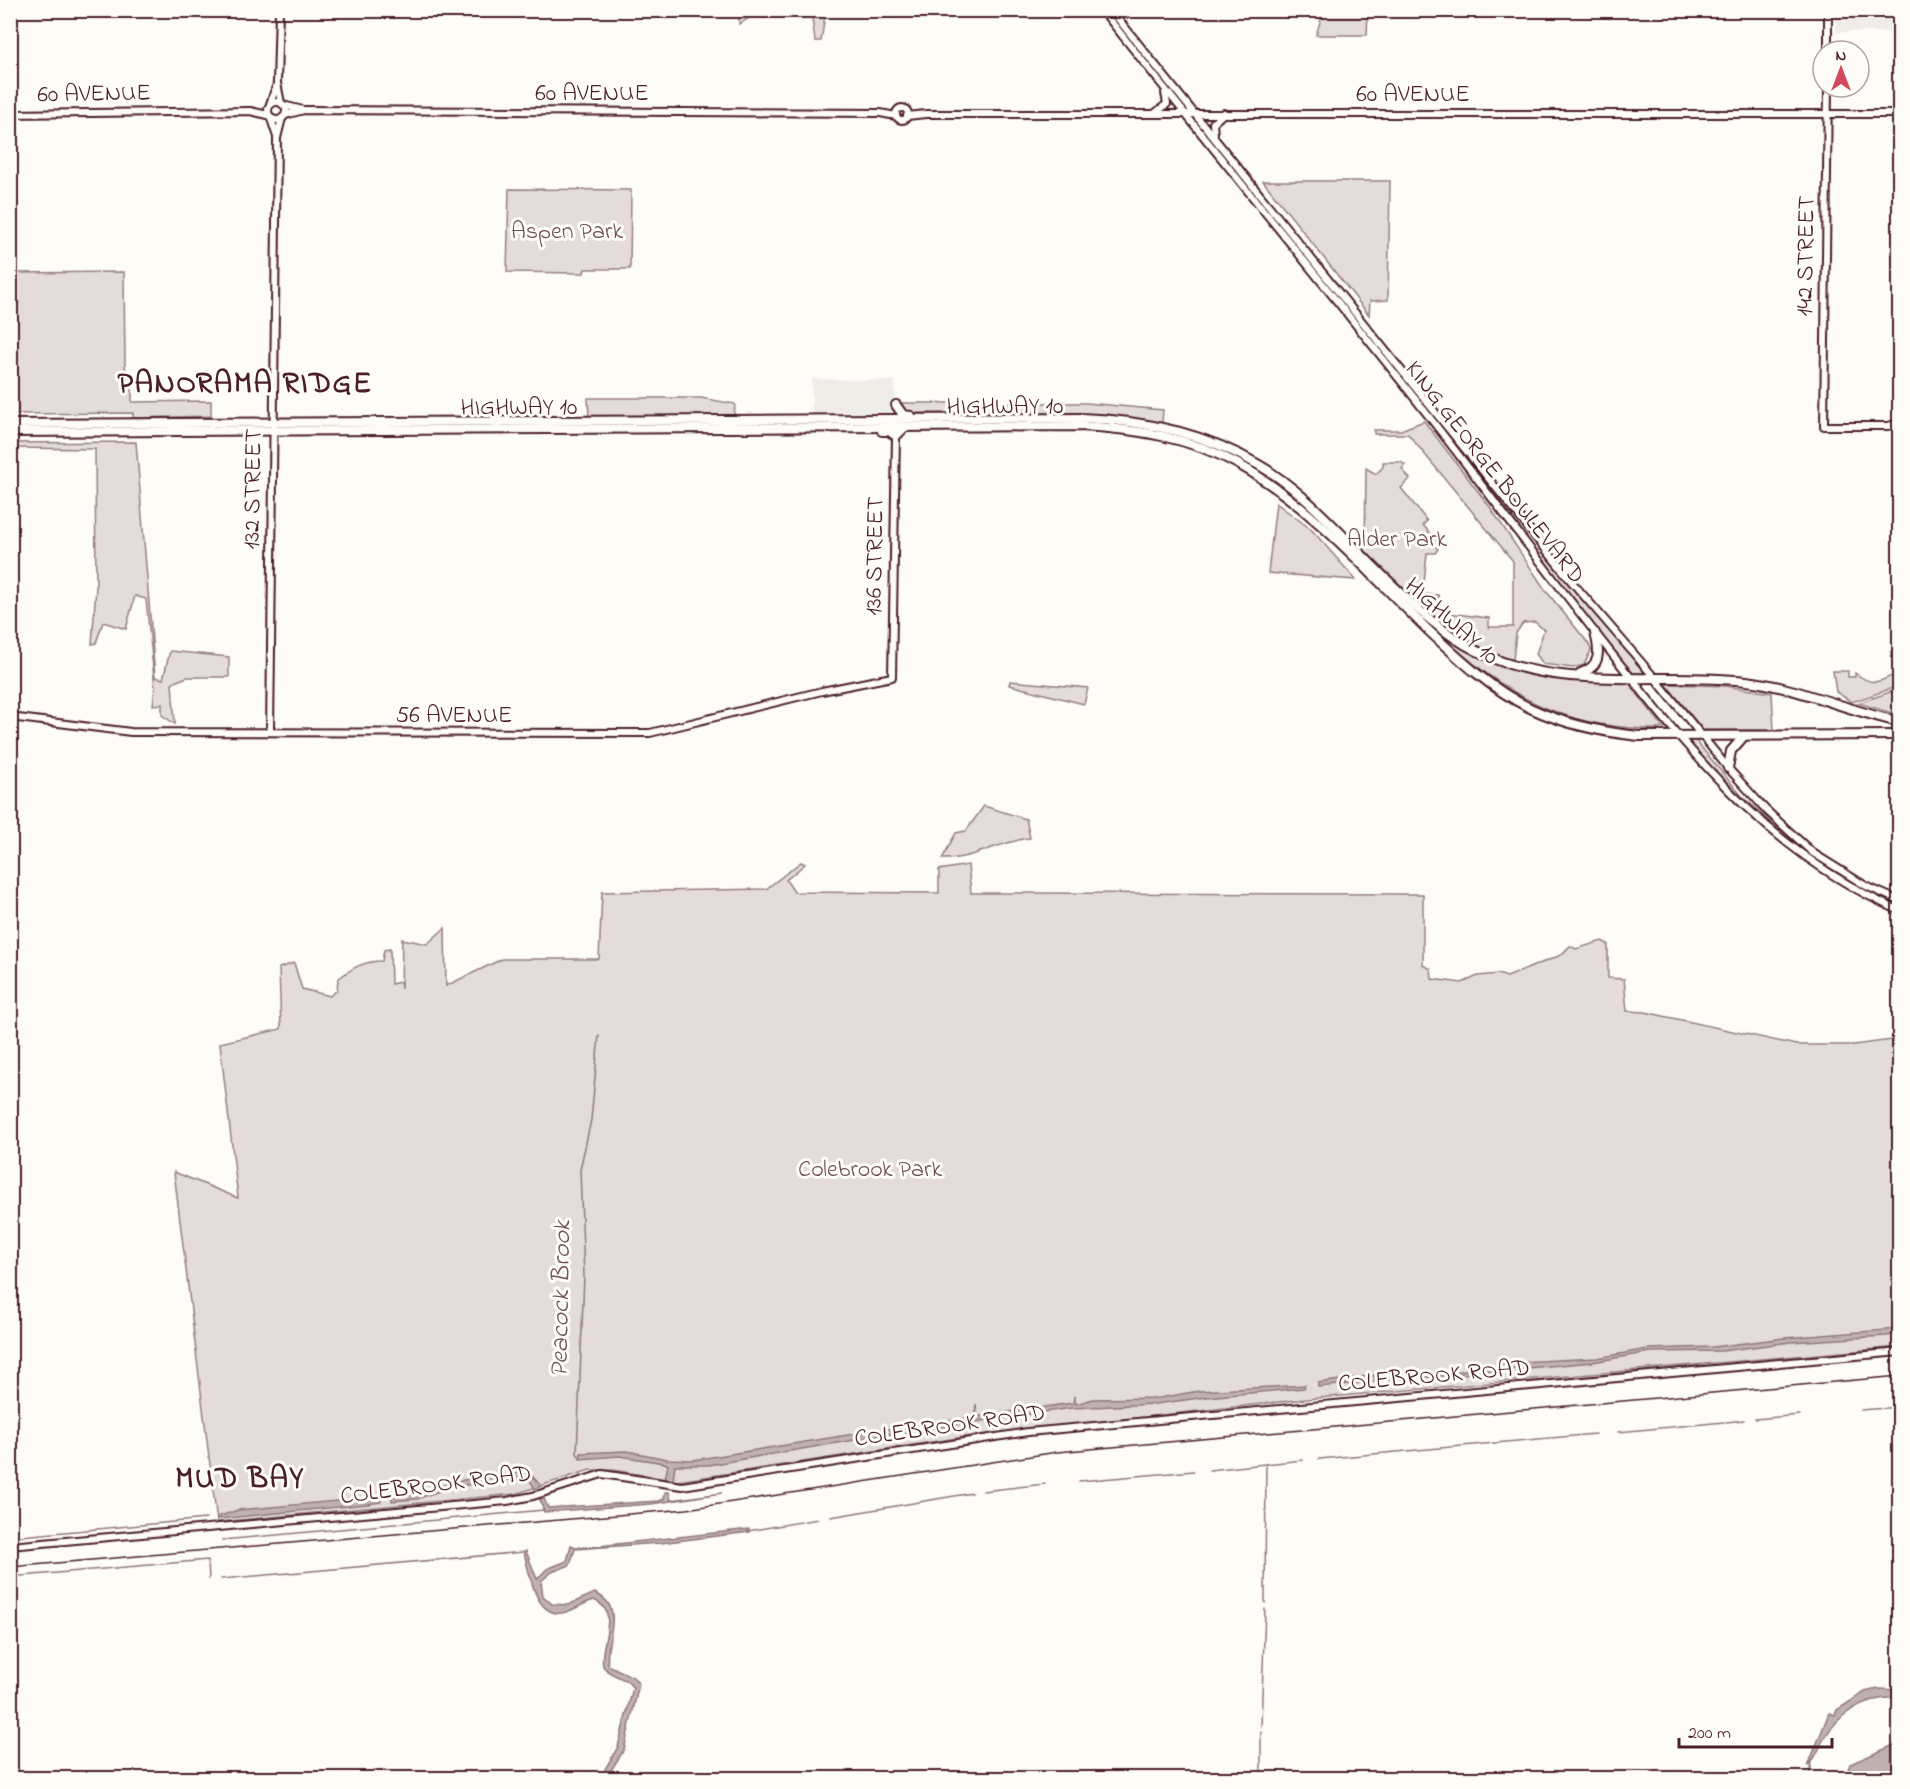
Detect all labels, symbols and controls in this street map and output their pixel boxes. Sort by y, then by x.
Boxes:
north arrow [1811,39,1871,99]
text: N [1836,44,1847,68]
street label: 60 AVENUE [37,77,151,113]
street label: 60 AVENUE [535,77,649,112]
street label: 60 AVENUE [1356,78,1470,113]
street label: 142 STREET [1788,195,1826,317]
park label: Aspen Park [511,215,623,250]
street label: KING GEORGE BOULEVARD [1396,354,1592,592]
district label: PANORAMA RIDGE [117,363,373,407]
street label: HIGHWAY 10 [947,390,1063,425]
street label: HIGHWAY 10 [461,391,577,426]
street label: 132 STREET [235,428,273,550]
street label: 136 STREET [857,496,895,616]
park label: Alder Park [1347,523,1447,558]
street label: HIGHWAY 10 [1396,570,1506,674]
street label: 56 AVENUE [396,699,512,734]
park label: Colebrook Park [798,1153,942,1188]
water label: Peacock Brook [542,1219,582,1378]
street label: COLEBROOK ROAD [1337,1351,1531,1403]
street label: COLEBROOK ROAD [852,1396,1048,1458]
street label: COLEBROOK ROAD [338,1457,534,1515]
district label: MUD BAY [175,1458,305,1502]
scale bar [1679,1711,1832,1749]
text: 200 m [1688,1721,1731,1747]

